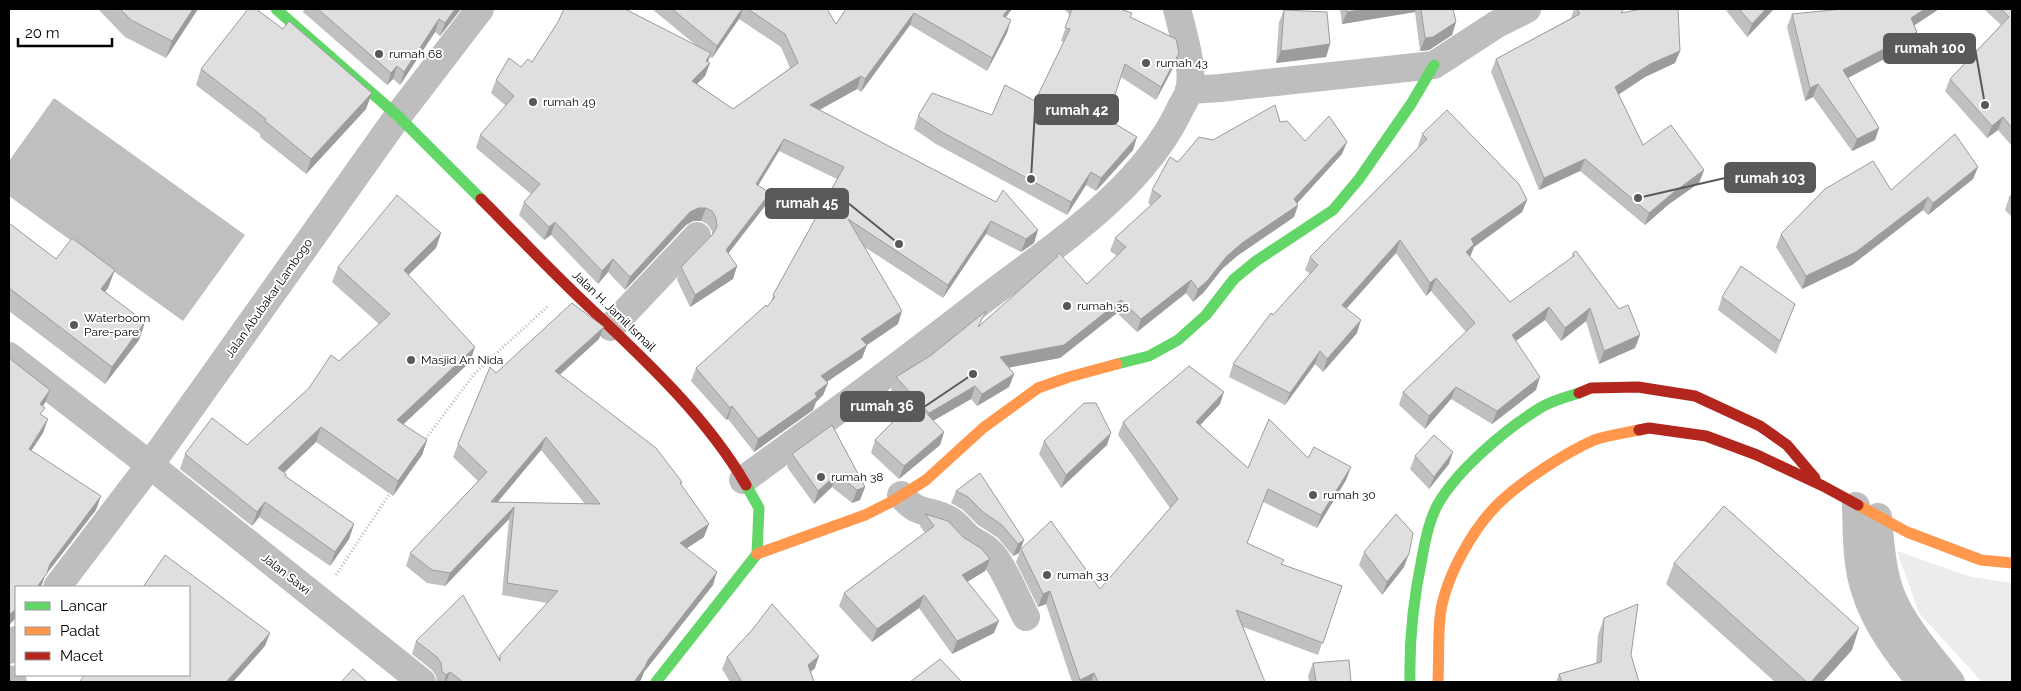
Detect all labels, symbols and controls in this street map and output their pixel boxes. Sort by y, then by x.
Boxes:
scale bar [18,15,111,47]
text: 20 m [25,24,60,42]
callout: rumah 100 [1884,34,1975,63]
text: rumah 100 [1894,40,1966,56]
place label: rumah 68 [389,47,442,61]
marker: rumah 68 [373,48,385,60]
place label: rumah 43 [1156,56,1208,70]
marker: rumah 43 [1140,57,1152,69]
place label: rumah 49 [543,95,596,109]
callout: rumah 42 [1035,95,1118,124]
marker: rumah 49 [527,96,539,108]
text: rumah 42 [1046,102,1109,118]
callout: rumah 103 [1725,163,1815,192]
text: rumah 103 [1735,170,1805,186]
callout: rumah 45 [766,189,848,218]
text: rumah 45 [776,195,839,211]
street label: Jalan Abubakar Lambogo [223,236,315,360]
street label: Jalan H. Jamil Ismail [570,268,659,355]
place label: rumah 35 [1077,299,1129,313]
marker: rumah 35 [1061,300,1073,312]
place label: Waterboom Pare-pare [84,311,150,339]
marker: Waterboom Pare-pare [68,319,80,331]
place label: Masjid An Nida [421,353,503,367]
marker: Masjid An Nida [405,354,417,366]
callout: rumah 36 [841,392,924,421]
text: rumah 36 [850,398,914,414]
place label: rumah 38 [831,470,884,484]
marker: rumah 38 [815,471,827,483]
place label: rumah 30 [1323,488,1376,502]
marker: rumah 30 [1307,489,1319,501]
street label: Jalan Sawi [259,551,313,597]
place label: rumah 33 [1057,568,1109,582]
marker: rumah 33 [1041,569,1053,581]
legend [15,586,190,676]
text: Lancar [60,597,108,615]
text: Padat [60,622,100,640]
text: Macet [60,647,103,665]

